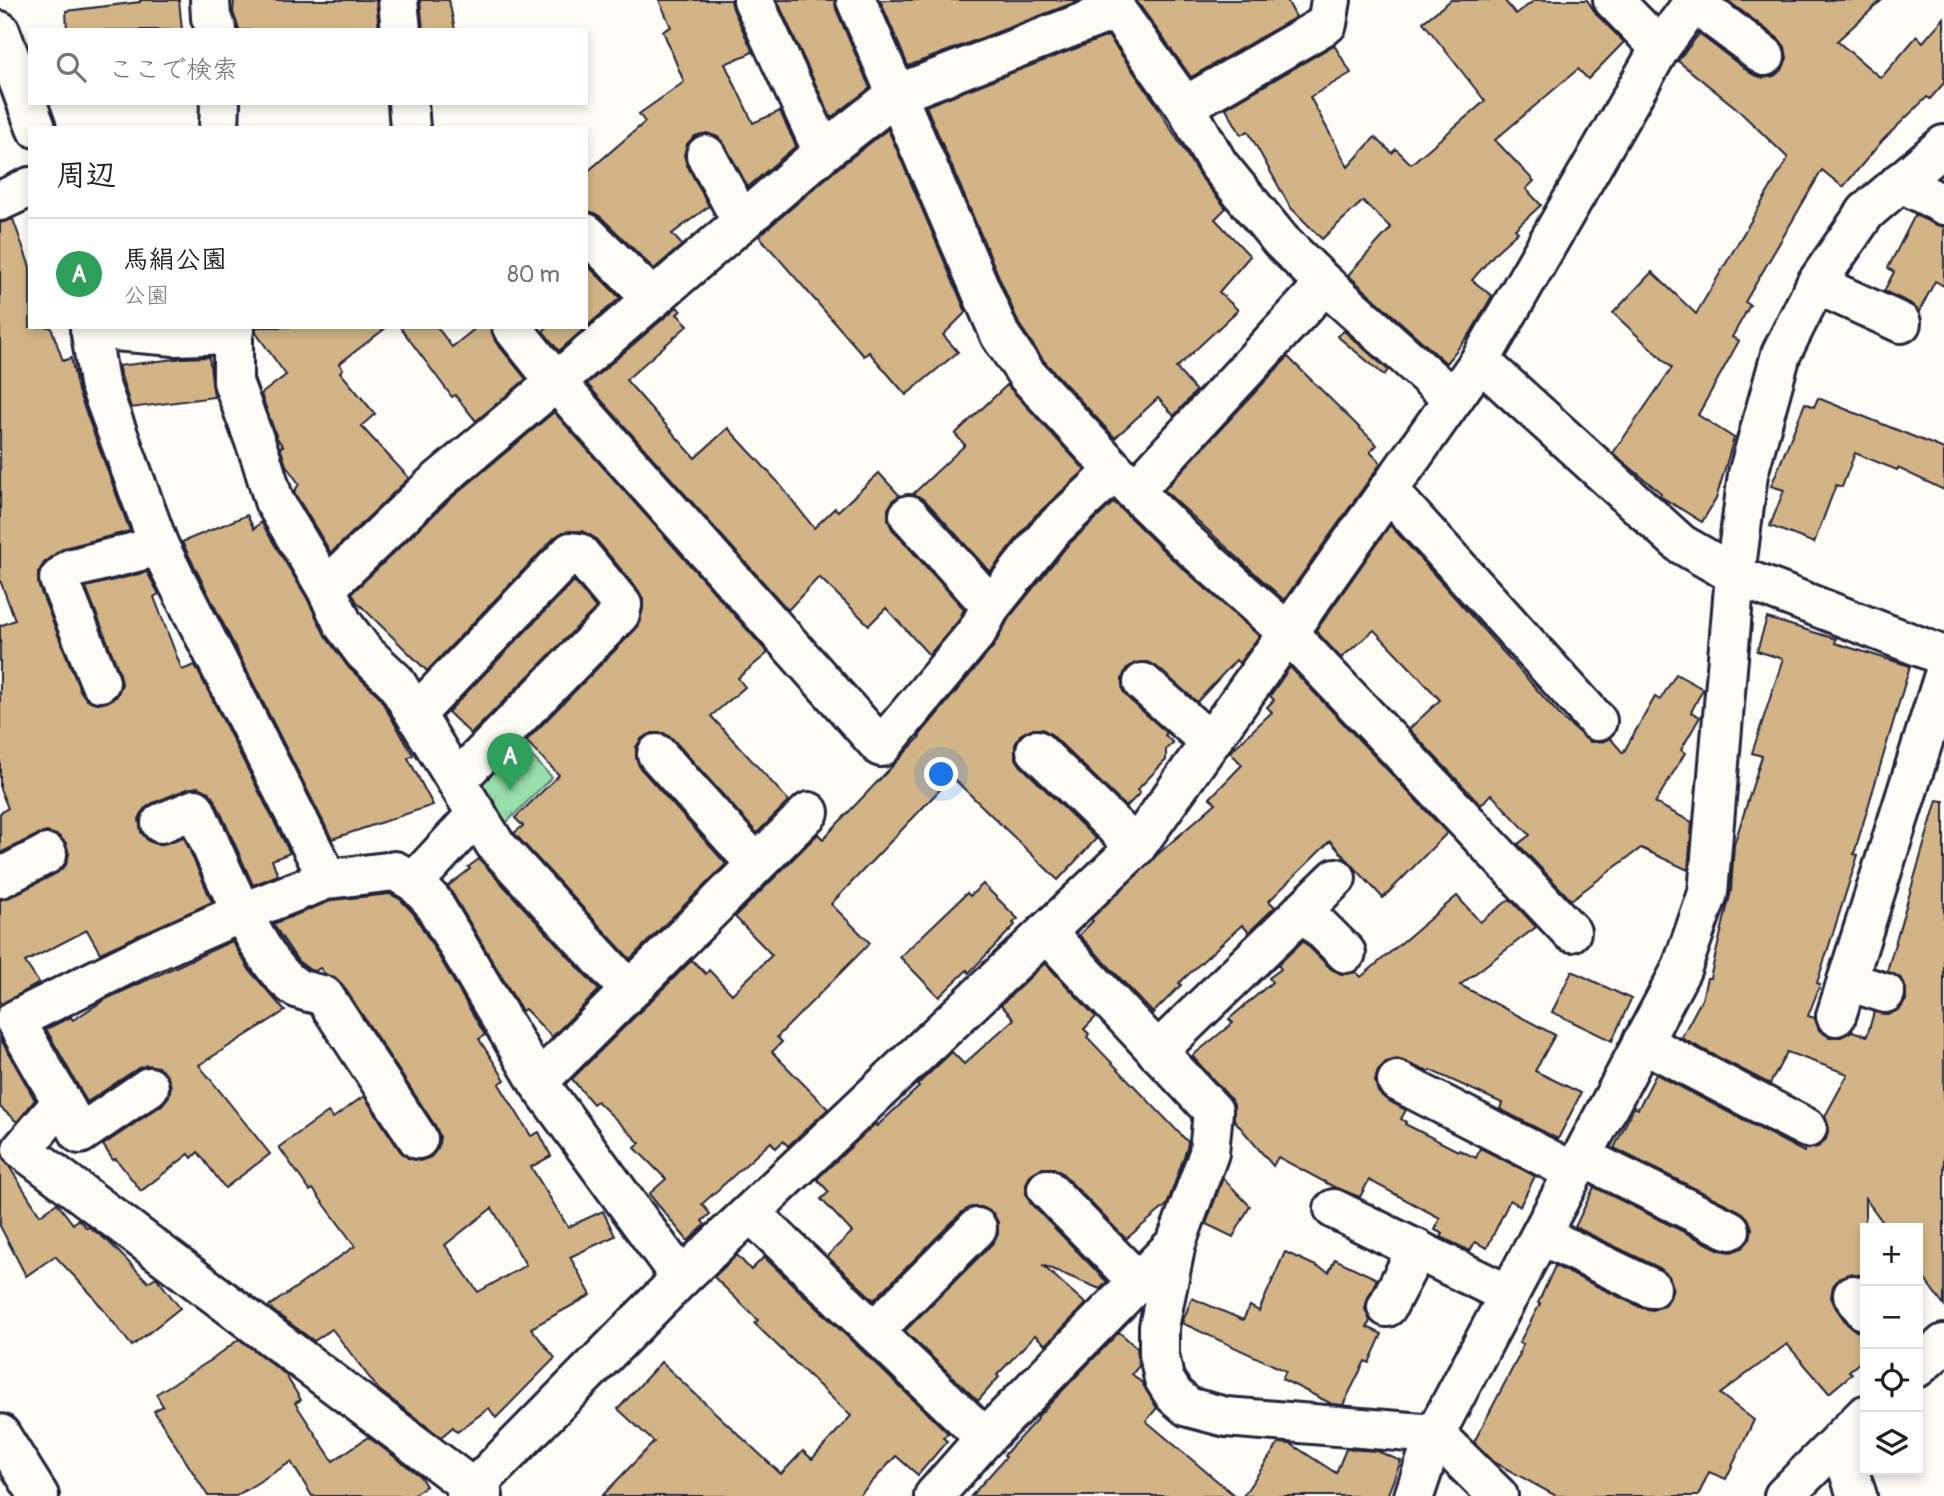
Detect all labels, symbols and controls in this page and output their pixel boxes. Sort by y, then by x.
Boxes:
search box [28,28,588,105]
icon: search [52,48,90,86]
text: ここで検索 [108,54,238,86]
text: 周辺 [56,157,116,194]
text: 馬絹公園 [123,244,227,276]
text: A [72,260,86,289]
text: 80 m [507,260,560,289]
text: 公園 [123,281,169,310]
pin: A [487,733,533,791]
your location [924,757,958,791]
map controls [1860,1223,1923,1475]
button: + [1860,1223,1923,1286]
button: − [1860,1286,1923,1349]
button: locate [1860,1349,1923,1412]
button: layers [1860,1412,1923,1475]

